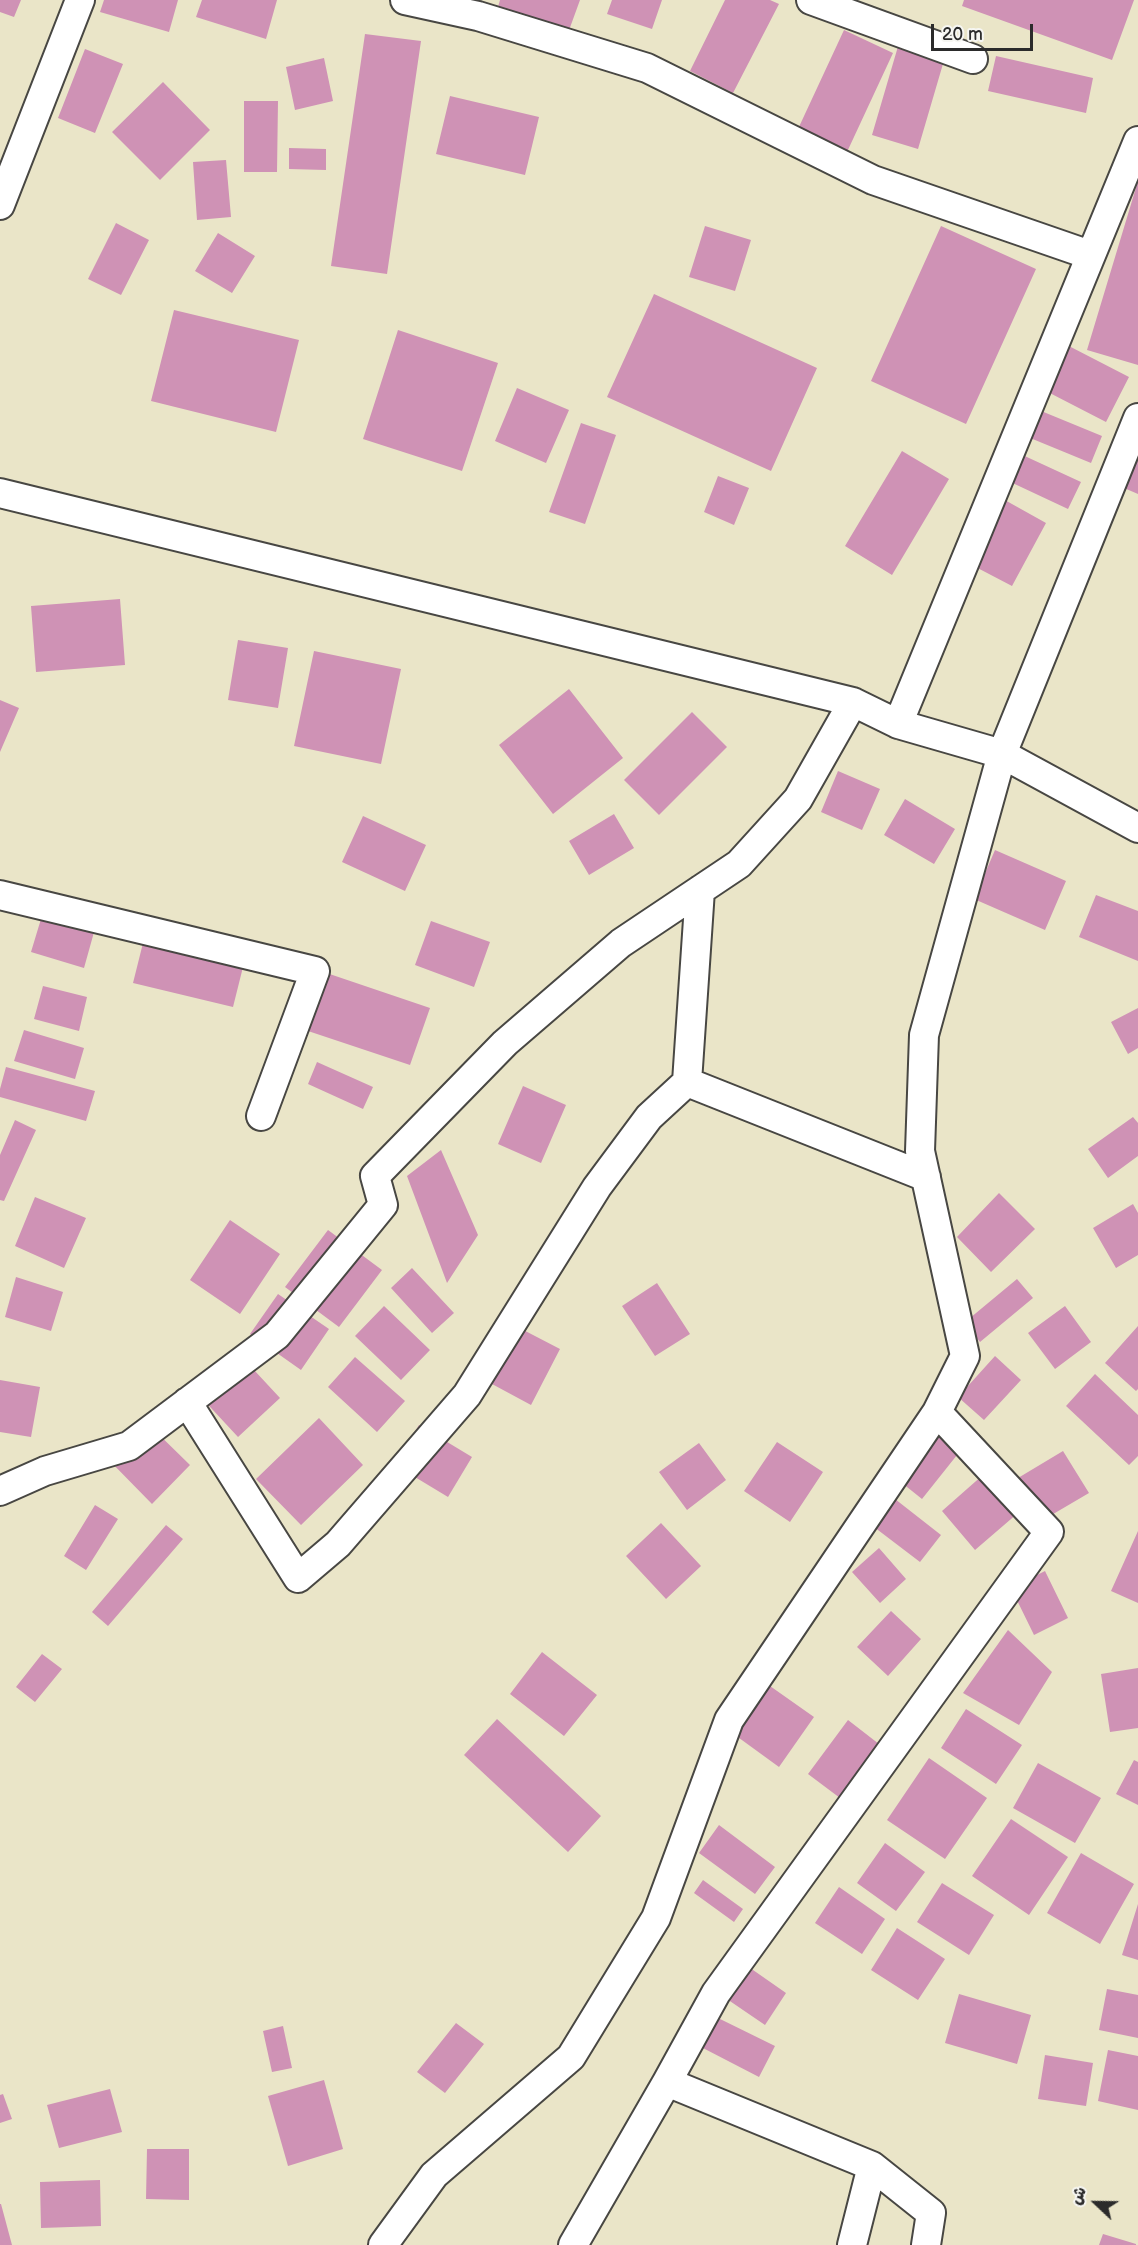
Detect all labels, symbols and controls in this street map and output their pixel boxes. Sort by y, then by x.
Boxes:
scale bar [934,12,1036,50]
text: 20 m [942,24,983,45]
north arrow [1066,2173,1126,2233]
text: ش [1067,2184,1091,2208]

